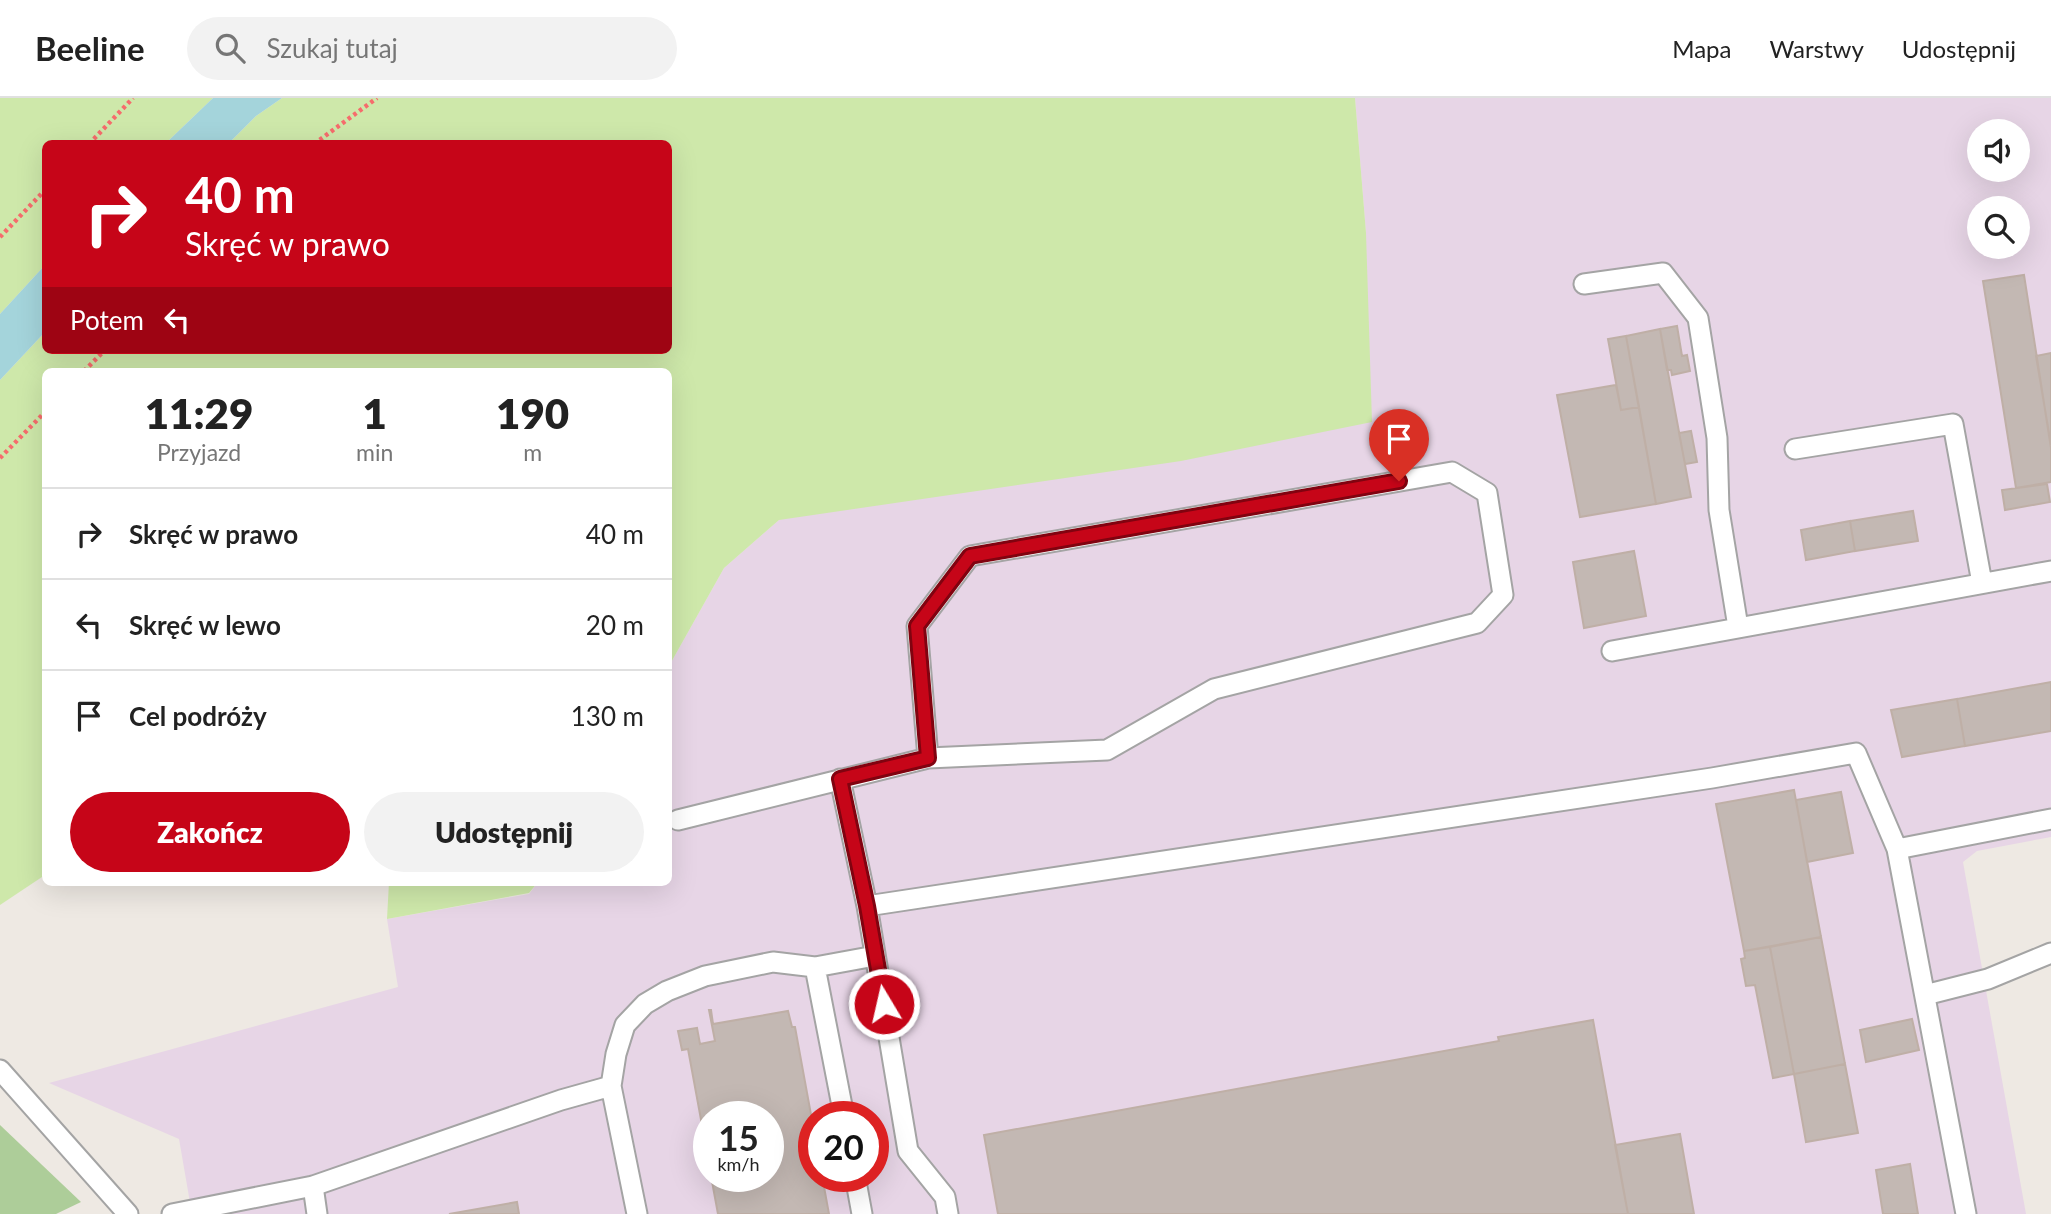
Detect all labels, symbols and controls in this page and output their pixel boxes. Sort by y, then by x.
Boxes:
search box [187,17,677,80]
text: Beeline [35,28,145,68]
icon: search [211,29,249,67]
text: Szukaj tutaj [267,32,398,64]
text: Mapa [1672,34,1731,63]
text: Warstwy [1769,34,1864,63]
text: Udostępnij [1902,34,2016,63]
map controls [1967,119,2030,259]
button: sound [1967,119,2030,182]
text: 40 m [185,165,295,223]
icon: right [70,168,161,259]
button: search [1967,196,2030,259]
text: Skręć w prawo [185,224,390,263]
icon: left [158,301,196,339]
text: Potem [70,304,144,336]
text: 11:29 [145,388,253,438]
text: 1 [363,388,387,438]
text: 190 [496,388,569,438]
pin [1369,409,1429,481]
icon: arrive [1380,420,1418,458]
text: Przyjazd [157,438,241,466]
text: min [356,438,393,466]
text: m [523,438,542,466]
icon: right [70,515,108,553]
text: Skręć w prawo [129,518,298,550]
text: 40 m [586,518,644,550]
icon: left [70,606,108,644]
text: Skręć w lewo [129,609,281,641]
text: 20 m [586,609,644,641]
icon: arrive [70,697,108,735]
text: Cel podróży [129,700,267,732]
text: 130 m [571,700,644,732]
button: Zakończ [70,792,350,872]
button: Udostępnij [364,792,644,872]
position arrow [847,967,921,1041]
speed limit sign: 20 [798,1101,889,1192]
text: 15 [718,1116,759,1158]
text: km/h [717,1153,760,1175]

